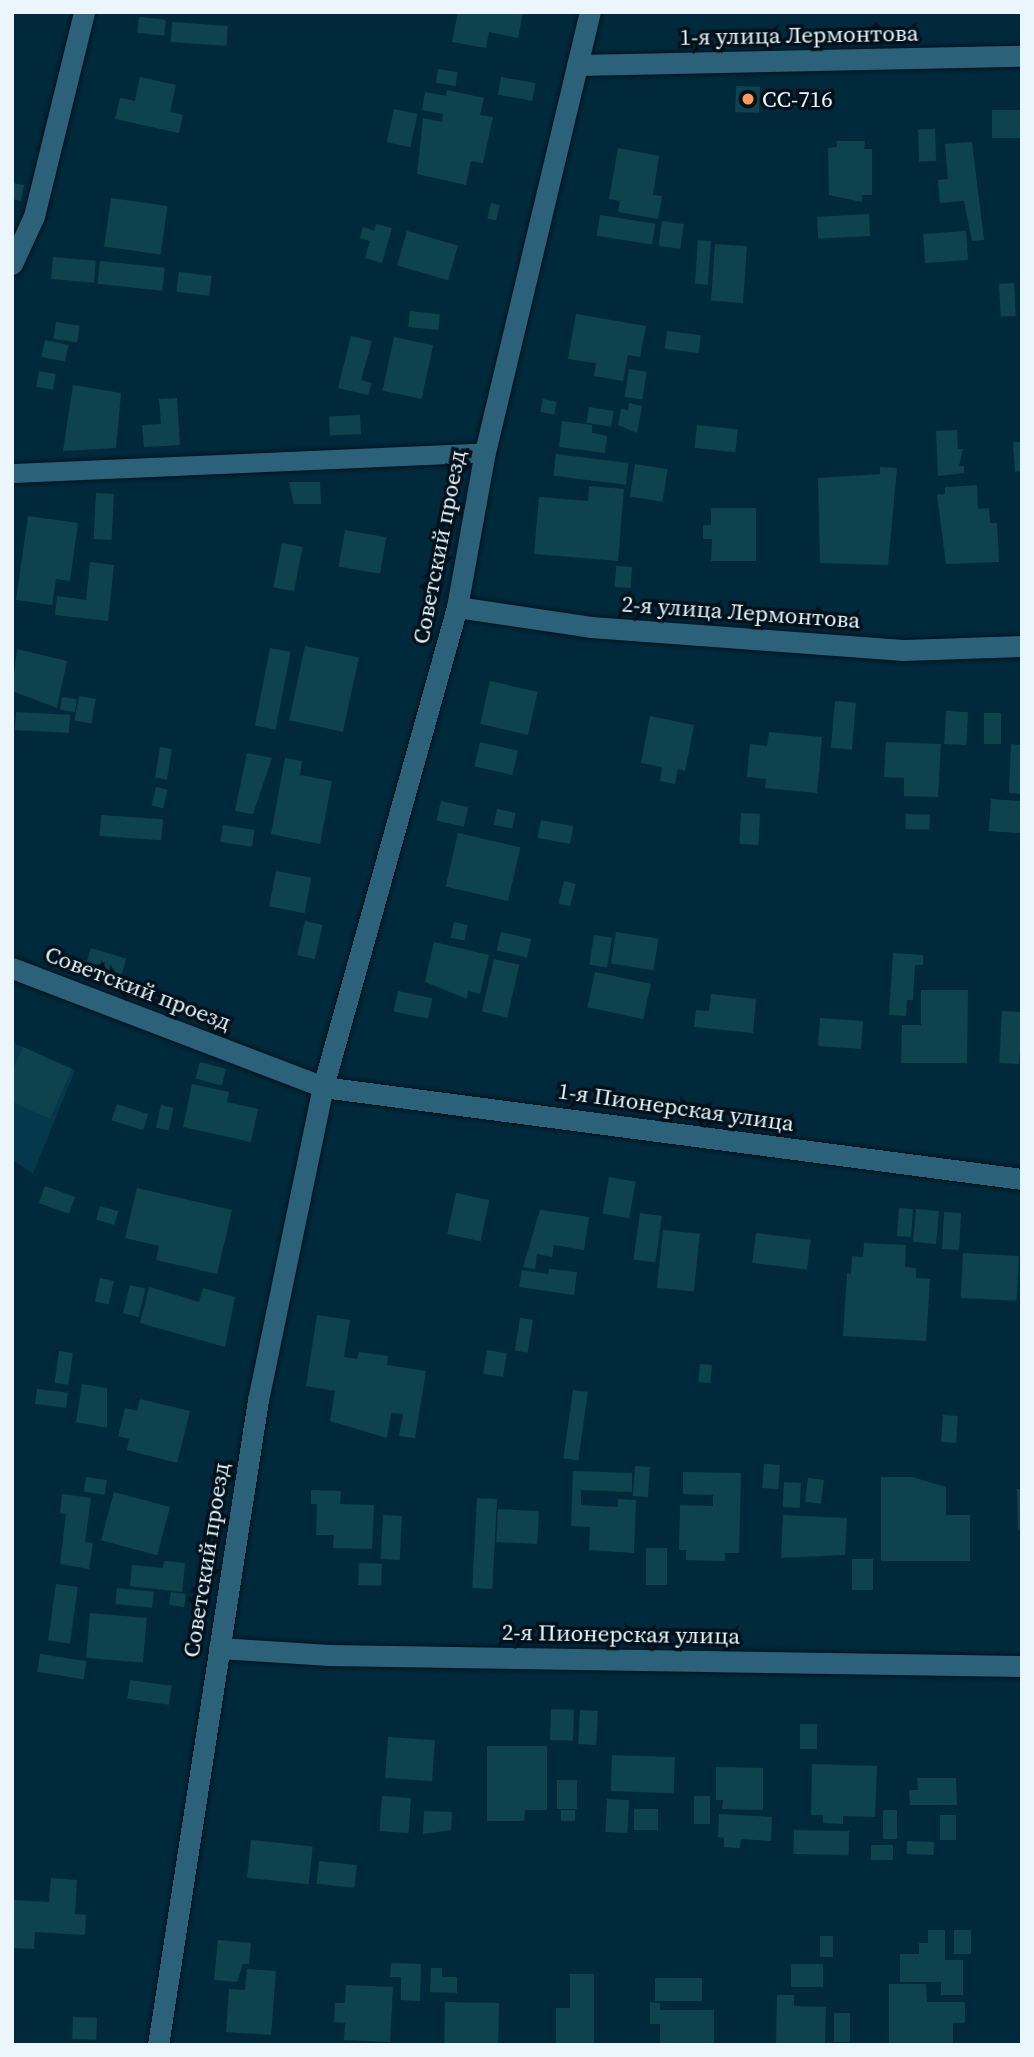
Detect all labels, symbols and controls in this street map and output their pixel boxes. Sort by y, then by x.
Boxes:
street label: 1-я улица Лермонтова [679,19,919,51]
place label: СС-716 [762,85,833,113]
marker: СС-716 [740,91,756,107]
street label: Советский проезд [407,448,471,646]
street label: 2-я улица Лермонтова [621,590,861,634]
street label: Советский проезд [41,940,235,1036]
street label: 1-я Пионерская улица [556,1077,796,1137]
street label: Советский проезд [177,1461,235,1659]
street label: 2-я Пионерская улица [502,1618,740,1650]

